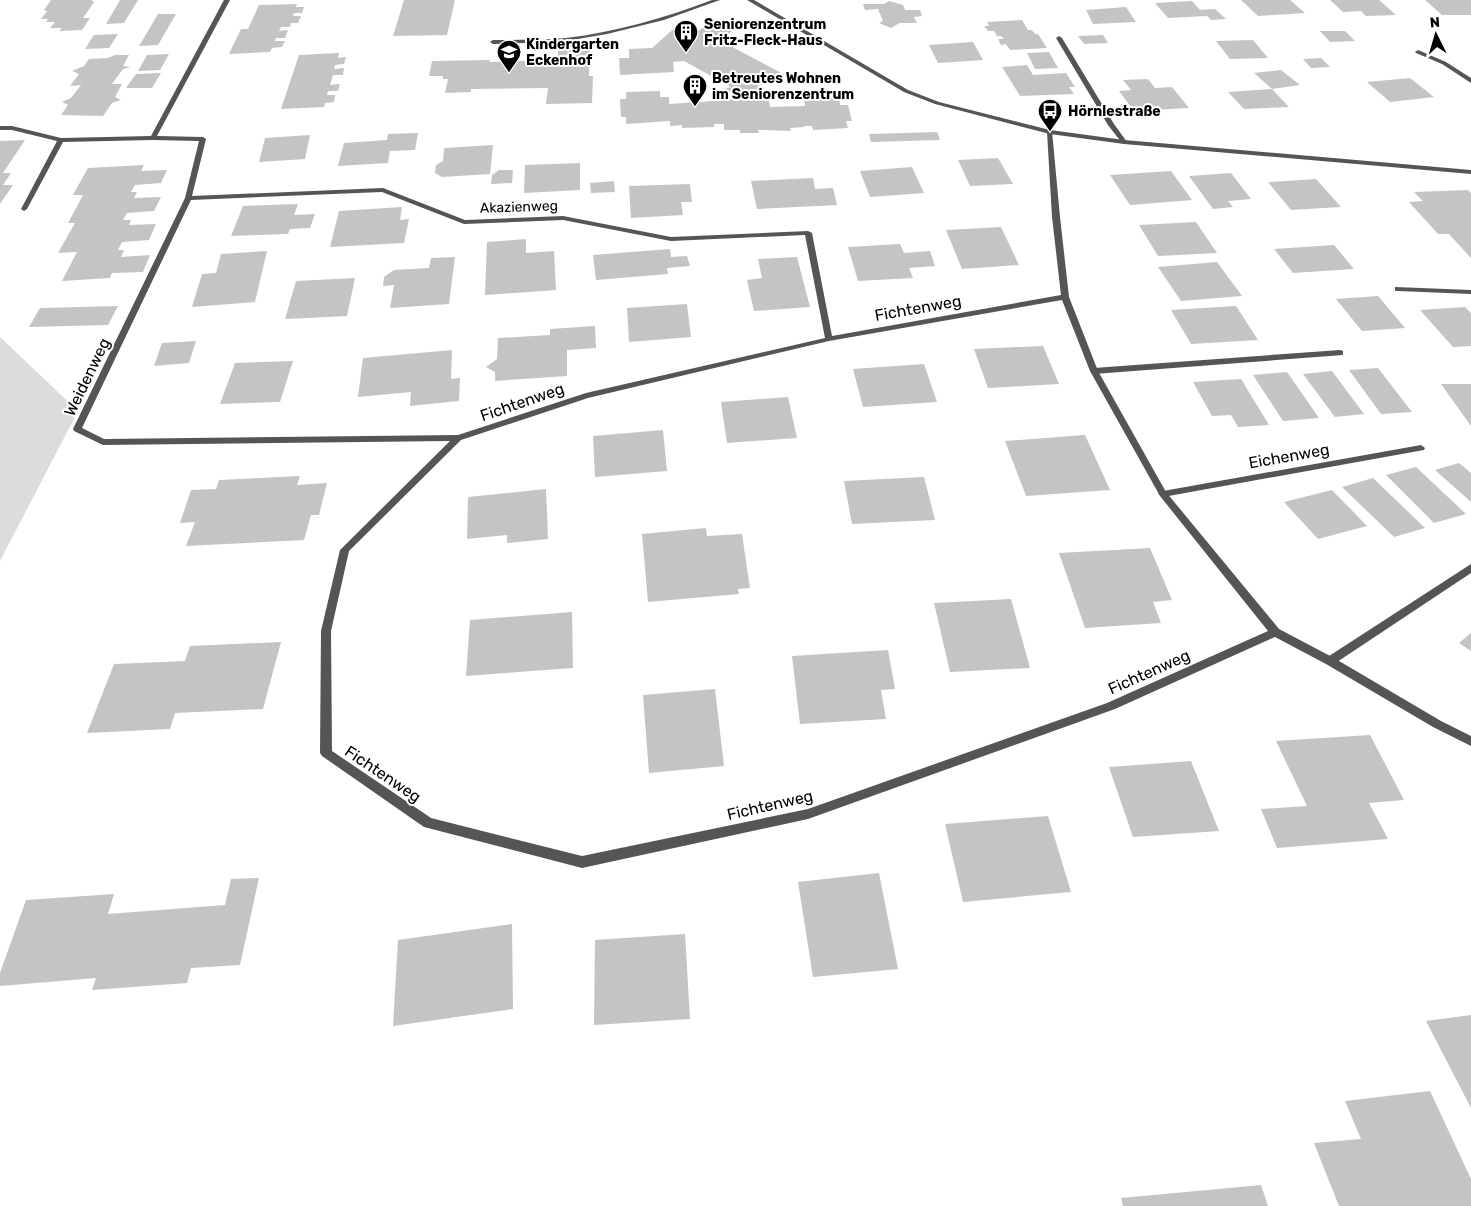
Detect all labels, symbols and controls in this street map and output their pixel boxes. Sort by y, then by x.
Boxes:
north arrow [1411,10,1461,60]
text: N [1429,14,1441,31]
place label: Seniorenzentrum Fritz-Fleck-Haus [704,16,827,49]
building icon: Seniorenzentrum Fritz-Fleck-Haus [673,19,699,53]
place label: Kindergarten Eckenhof [526,36,619,69]
school or university icon: Kindergarten Eckenhof [496,39,522,73]
place label: Betreutes Wohnen im Seniorenzentrum [712,70,854,103]
building icon: Betreutes Wohnen im Seniorenzentrum [682,73,708,107]
bus stop icon: Hörnlestraße [1037,98,1063,132]
place label: Hörnlestraße [1068,103,1161,120]
street label: Akazienweg [480,197,558,217]
street label: Fichtenweg [873,291,963,325]
street label: Weidenweg [60,335,114,419]
street label: Fichtenweg [477,379,567,425]
street label: Eichenweg [1247,440,1331,472]
street label: Fichtenweg [1105,646,1193,698]
street label: Fichtenweg [341,742,425,806]
street label: Fichtenweg [725,786,815,824]

